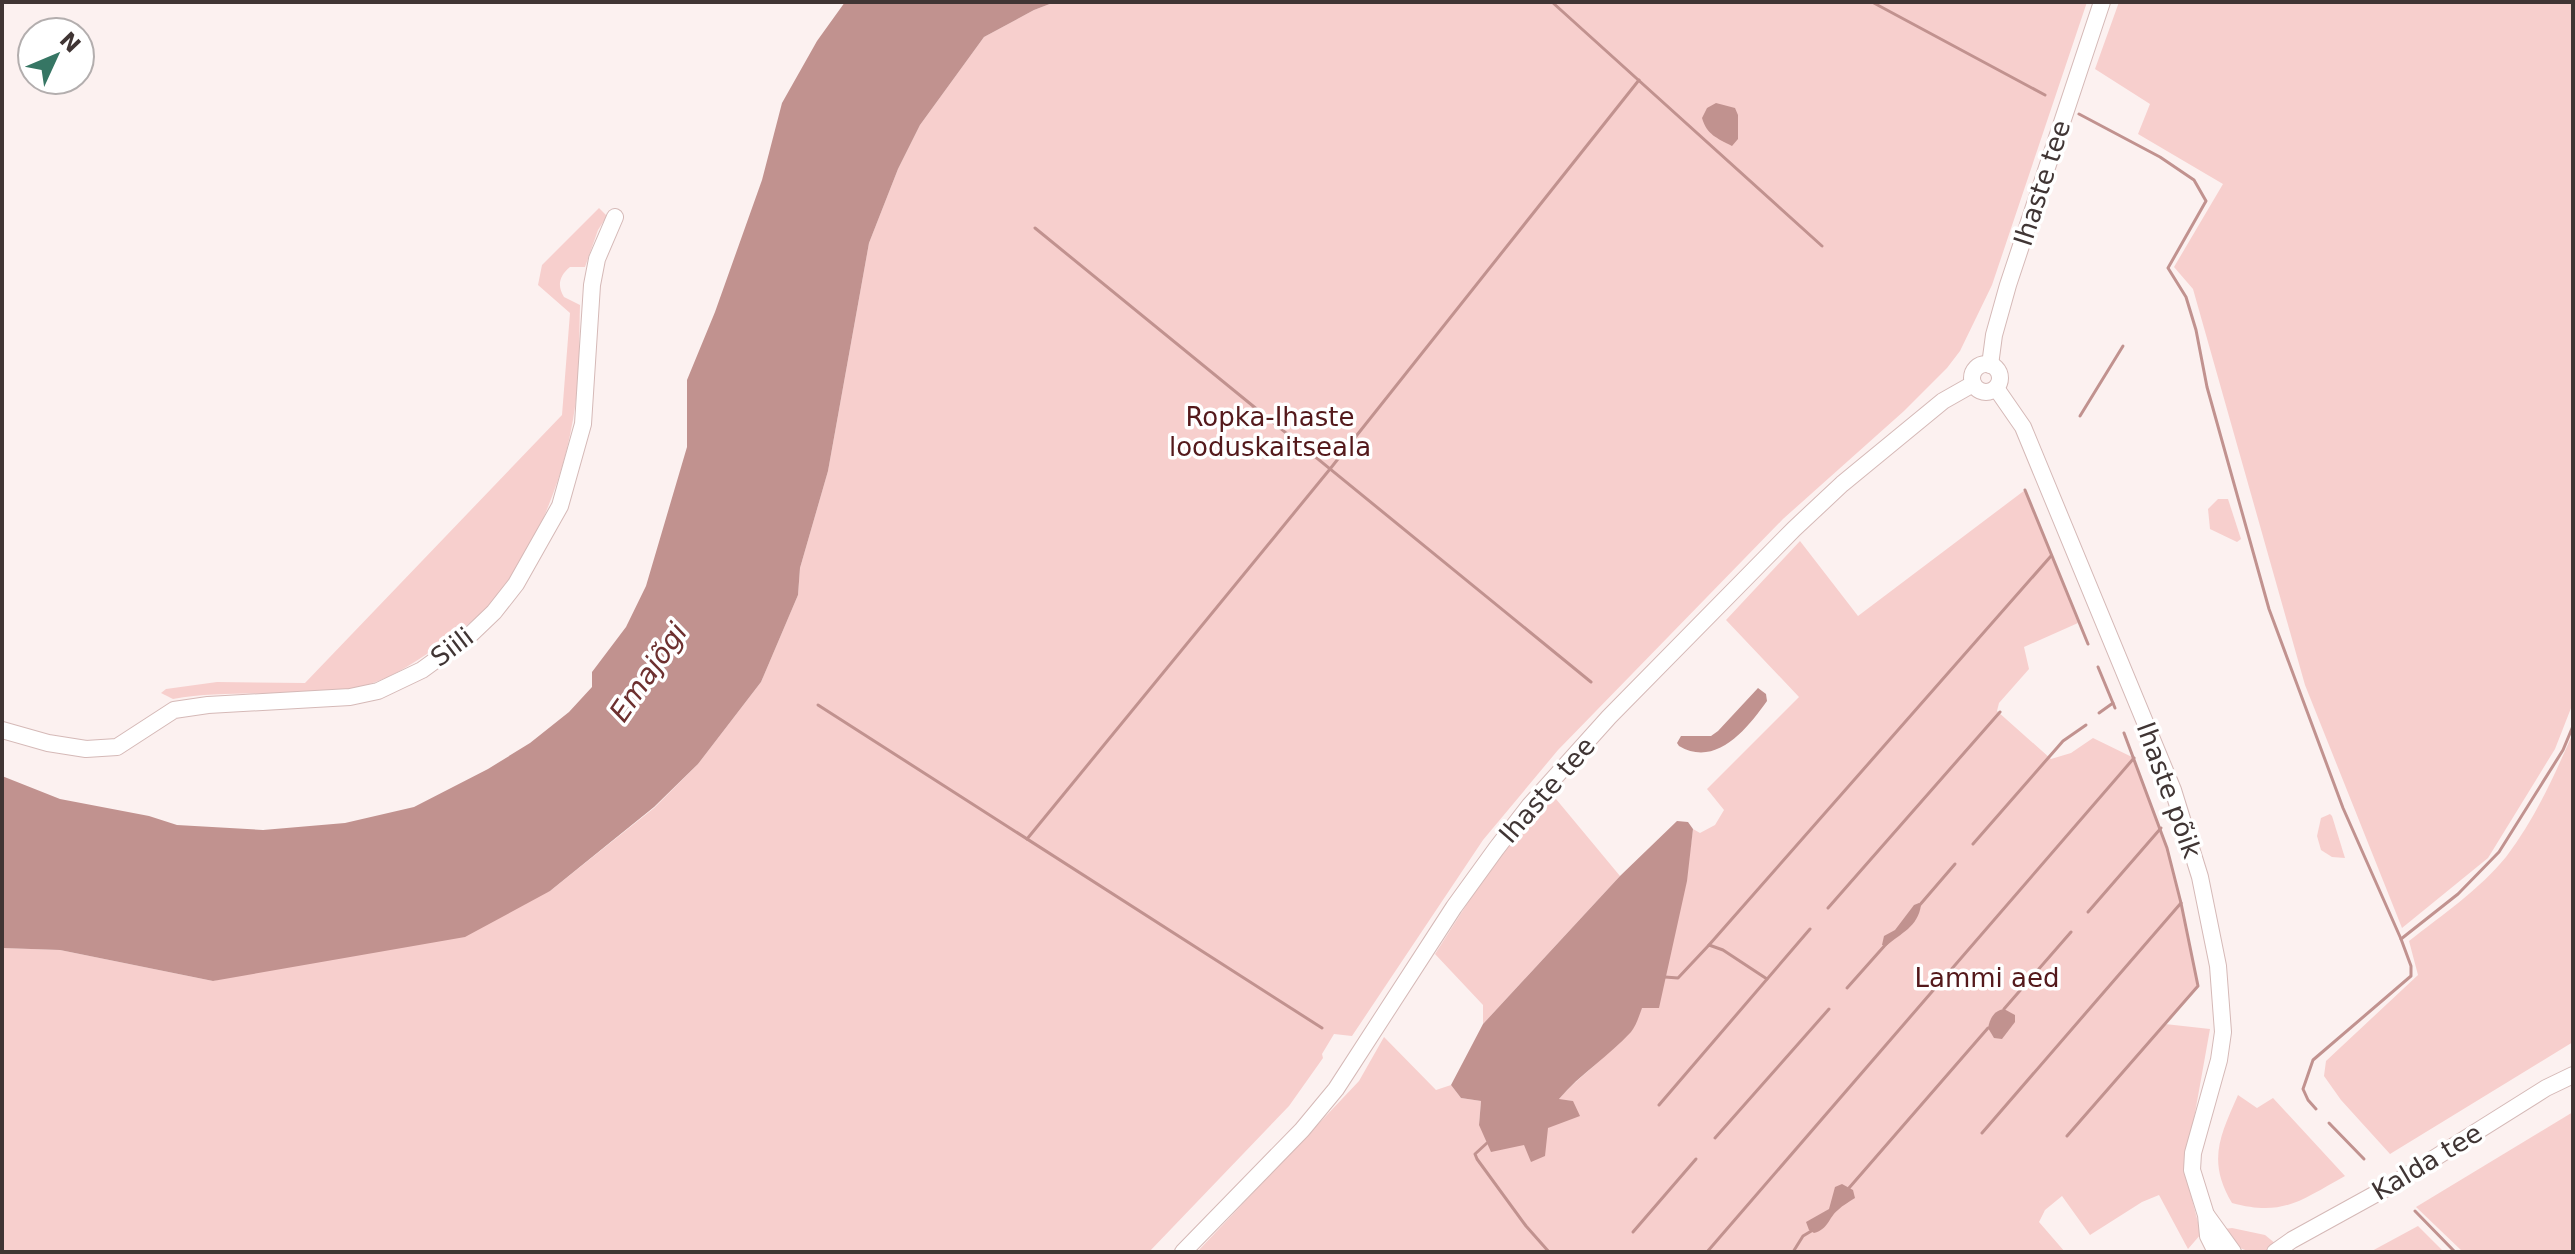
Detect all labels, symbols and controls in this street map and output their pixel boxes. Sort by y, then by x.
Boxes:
north arrow [16,16,96,96]
text: N [55,27,85,58]
street label: Ihaste tee [2008,116,2076,250]
park label: Ropka-Ihaste looduskaitseala [1169,402,1371,462]
water label: Emajõgi [603,617,694,728]
street label: Siili [425,621,479,673]
street label: Ihaste põik [2130,718,2208,862]
street label: Ihaste tee [1493,731,1601,849]
park label: Lammi aed [1915,963,2060,993]
street label: Kalda tee [2367,1118,2487,1206]

